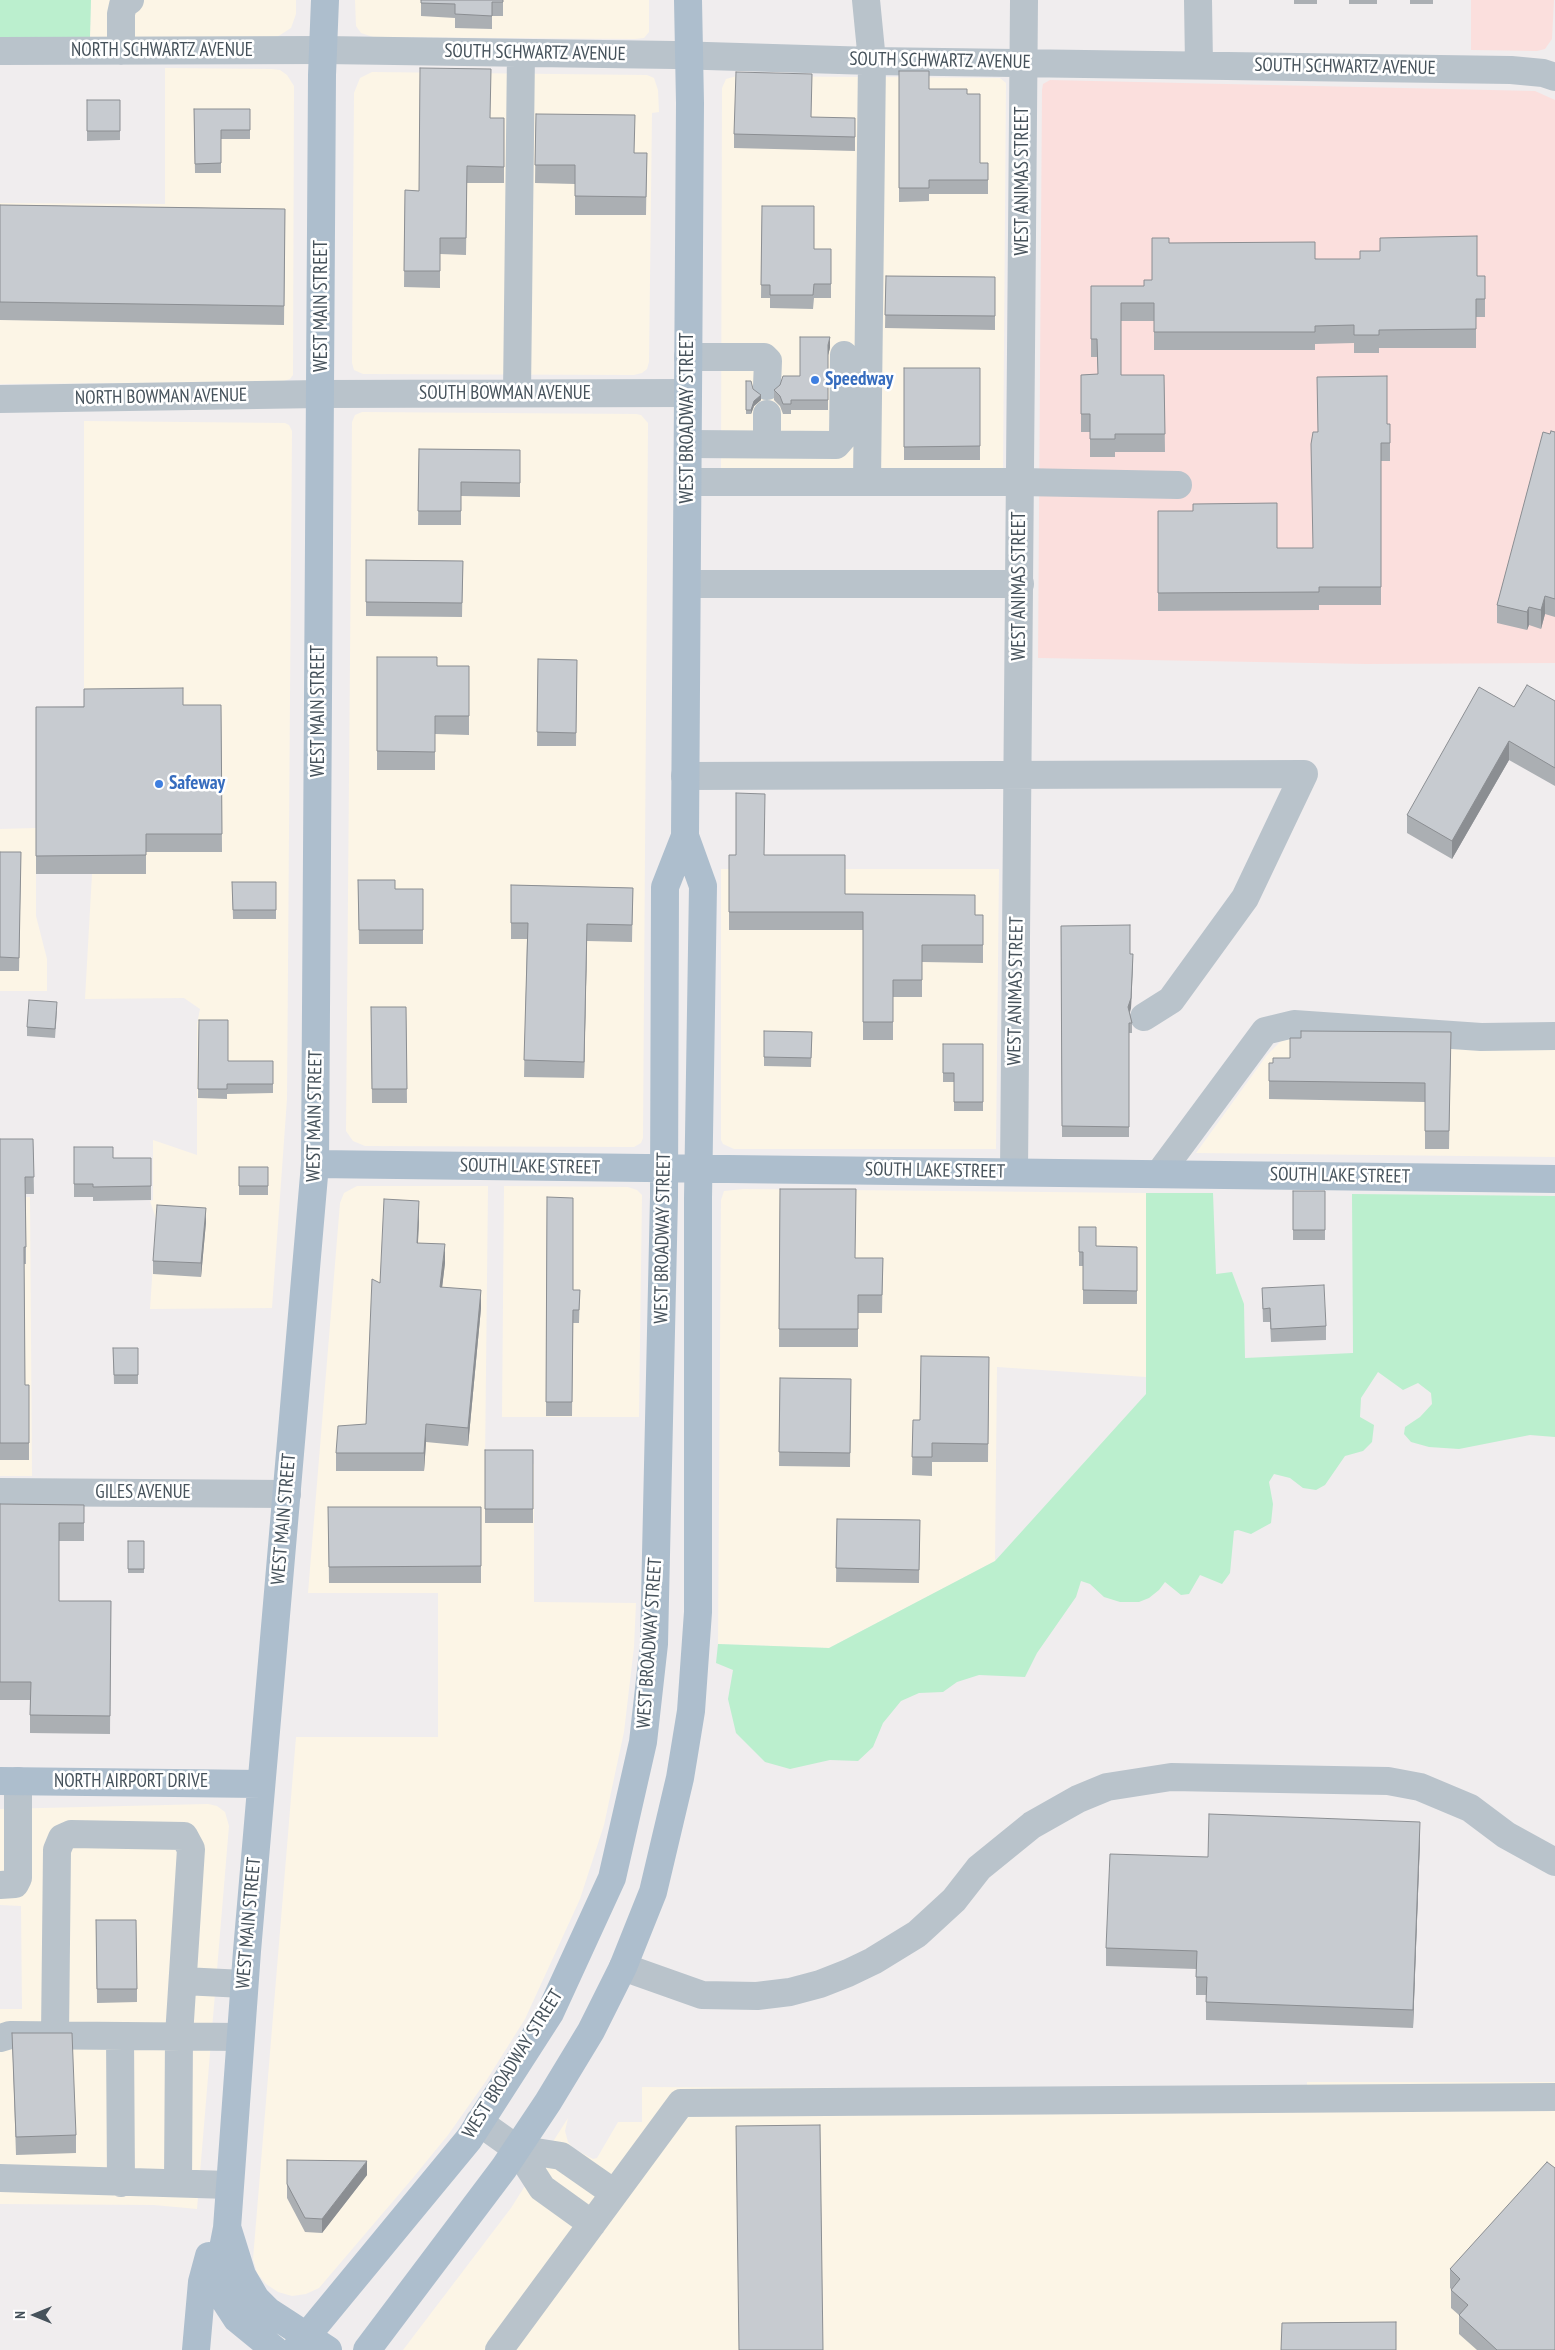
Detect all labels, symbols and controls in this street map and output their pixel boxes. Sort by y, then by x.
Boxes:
street label: NORTH SCHWARTZ AVENUE [71,40,253,62]
street label: SOUTH SCHWARTZ AVENUE [444,40,626,66]
street label: SOUTH SCHWARTZ AVENUE [849,48,1031,74]
street label: SOUTH SCHWARTZ AVENUE [1254,54,1436,80]
street label: WEST ANIMAS STREET [1012,107,1034,255]
street label: WEST MAIN STREET [311,240,333,372]
street label: WEST BROADWAY STREET [677,332,699,504]
place label: Speedway [825,369,893,391]
marker: Speedway [809,374,821,386]
street label: SOUTH BOWMAN AVENUE [419,383,591,405]
street label: NORTH BOWMAN AVENUE [75,384,247,410]
street label: WEST ANIMAS STREET [1009,512,1031,660]
street label: WEST MAIN STREET [308,645,330,777]
place label: Safeway [169,773,225,795]
marker: Safeway [153,778,165,790]
street label: WEST ANIMAS STREET [1003,916,1029,1066]
street label: WEST MAIN STREET [302,1050,328,1182]
street label: WEST BROADWAY STREET [650,1152,676,1324]
street label: SOUTH LAKE STREET [460,1154,600,1180]
street label: SOUTH LAKE STREET [865,1158,1005,1184]
street label: SOUTH LAKE STREET [1270,1163,1410,1189]
street label: WEST MAIN STREET [267,1452,301,1586]
street label: GILES AVENUE [95,1482,191,1504]
street label: WEST BROADWAY STREET [633,1557,667,1729]
street label: NORTH AIRPORT DRIVE [54,1771,208,1793]
street label: WEST MAIN STREET [232,1856,266,1990]
street label: WEST BROADWAY STREET [458,1985,568,2143]
north arrow [10,2290,60,2340]
text: N [11,2311,29,2319]

